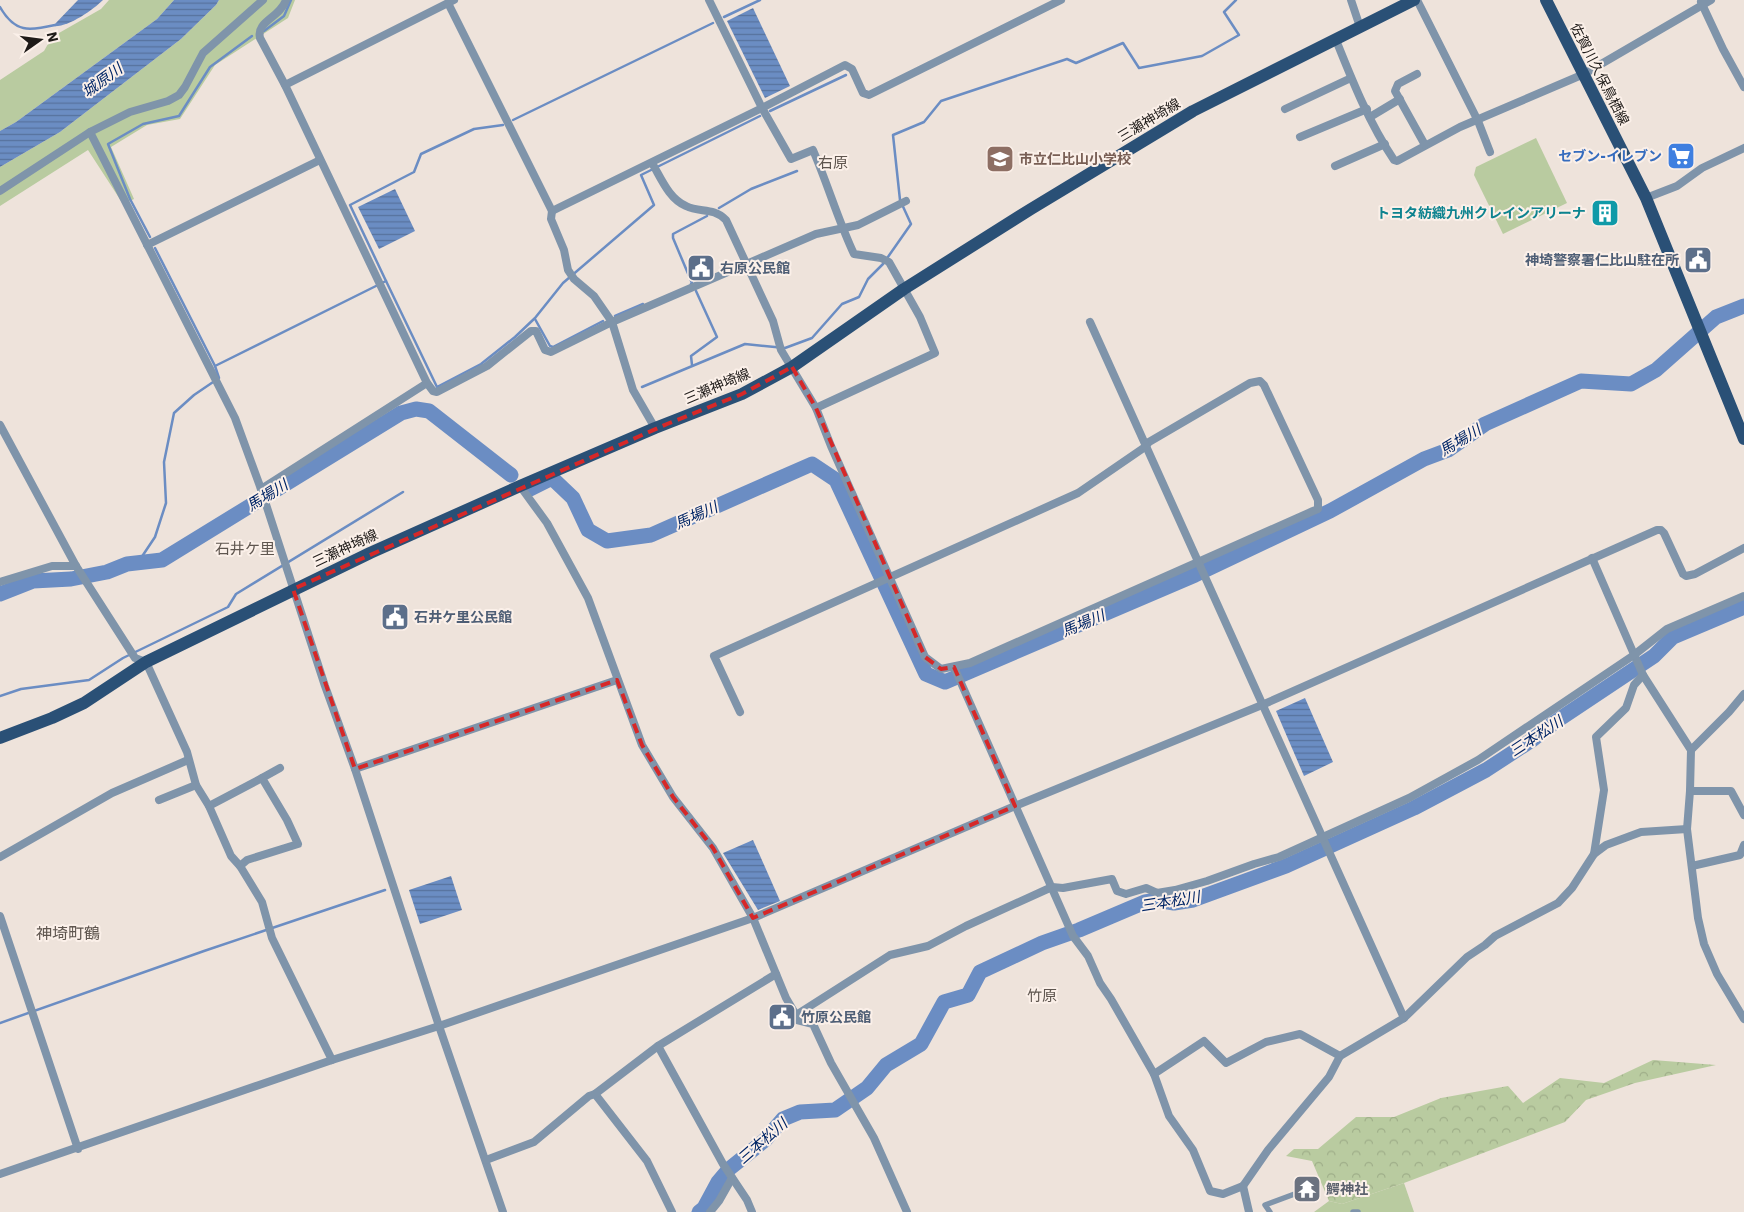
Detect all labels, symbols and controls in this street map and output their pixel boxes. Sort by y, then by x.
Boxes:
north arrow [15,15,65,65]
street label: 佐賀川久保鳥栖線 [1567,20,1633,128]
text: N [43,30,63,44]
water label: 城原川 [78,58,127,101]
street label: 三瀬神埼線 [1114,94,1184,146]
supermarket icon: セブン-イレブン [1666,141,1696,171]
school or university icon: 市立仁比山小学校 [985,144,1015,174]
place label: セブン-イレブン [1558,147,1662,165]
place label: 市立仁比山小学校 [1019,150,1131,168]
district label: 右原 [818,153,848,172]
building icon: トヨタ紡織九州クレインアリーナ [1590,198,1620,228]
place label: トヨタ紡織九州クレインアリーナ [1376,204,1586,222]
public building icon: 神埼警察署仁比山駐在所 [1683,245,1713,275]
place label: 神埼警察署仁比山駐在所 [1525,251,1679,269]
public building icon: 右原公民館 [686,253,716,283]
place label: 右原公民館 [720,259,790,277]
street label: 三瀬神埼線 [681,364,753,408]
water label: 馬場川 [1436,419,1486,460]
water label: 馬場川 [243,474,293,515]
water label: 馬場川 [672,496,722,533]
street label: 三瀬神埼線 [309,525,381,571]
district label: 石井ケ里 [215,539,275,558]
public building icon: 石井ケ里公民館 [380,602,410,632]
water label: 馬場川 [1059,605,1109,641]
place label: 石井ケ里公民館 [414,608,512,626]
water label: 三本松川 [1506,711,1568,760]
water label: 三本松川 [1139,887,1203,915]
district label: 神埼町鶴 [36,923,100,943]
district label: 竹原 [1027,986,1057,1005]
public building icon: 竹原公民館 [767,1002,797,1032]
place label: 竹原公民館 [801,1008,871,1026]
water label: 三本松川 [733,1113,792,1168]
temple icon: 鰐神社 [1292,1174,1322,1204]
place label: 鰐神社 [1326,1180,1368,1198]

